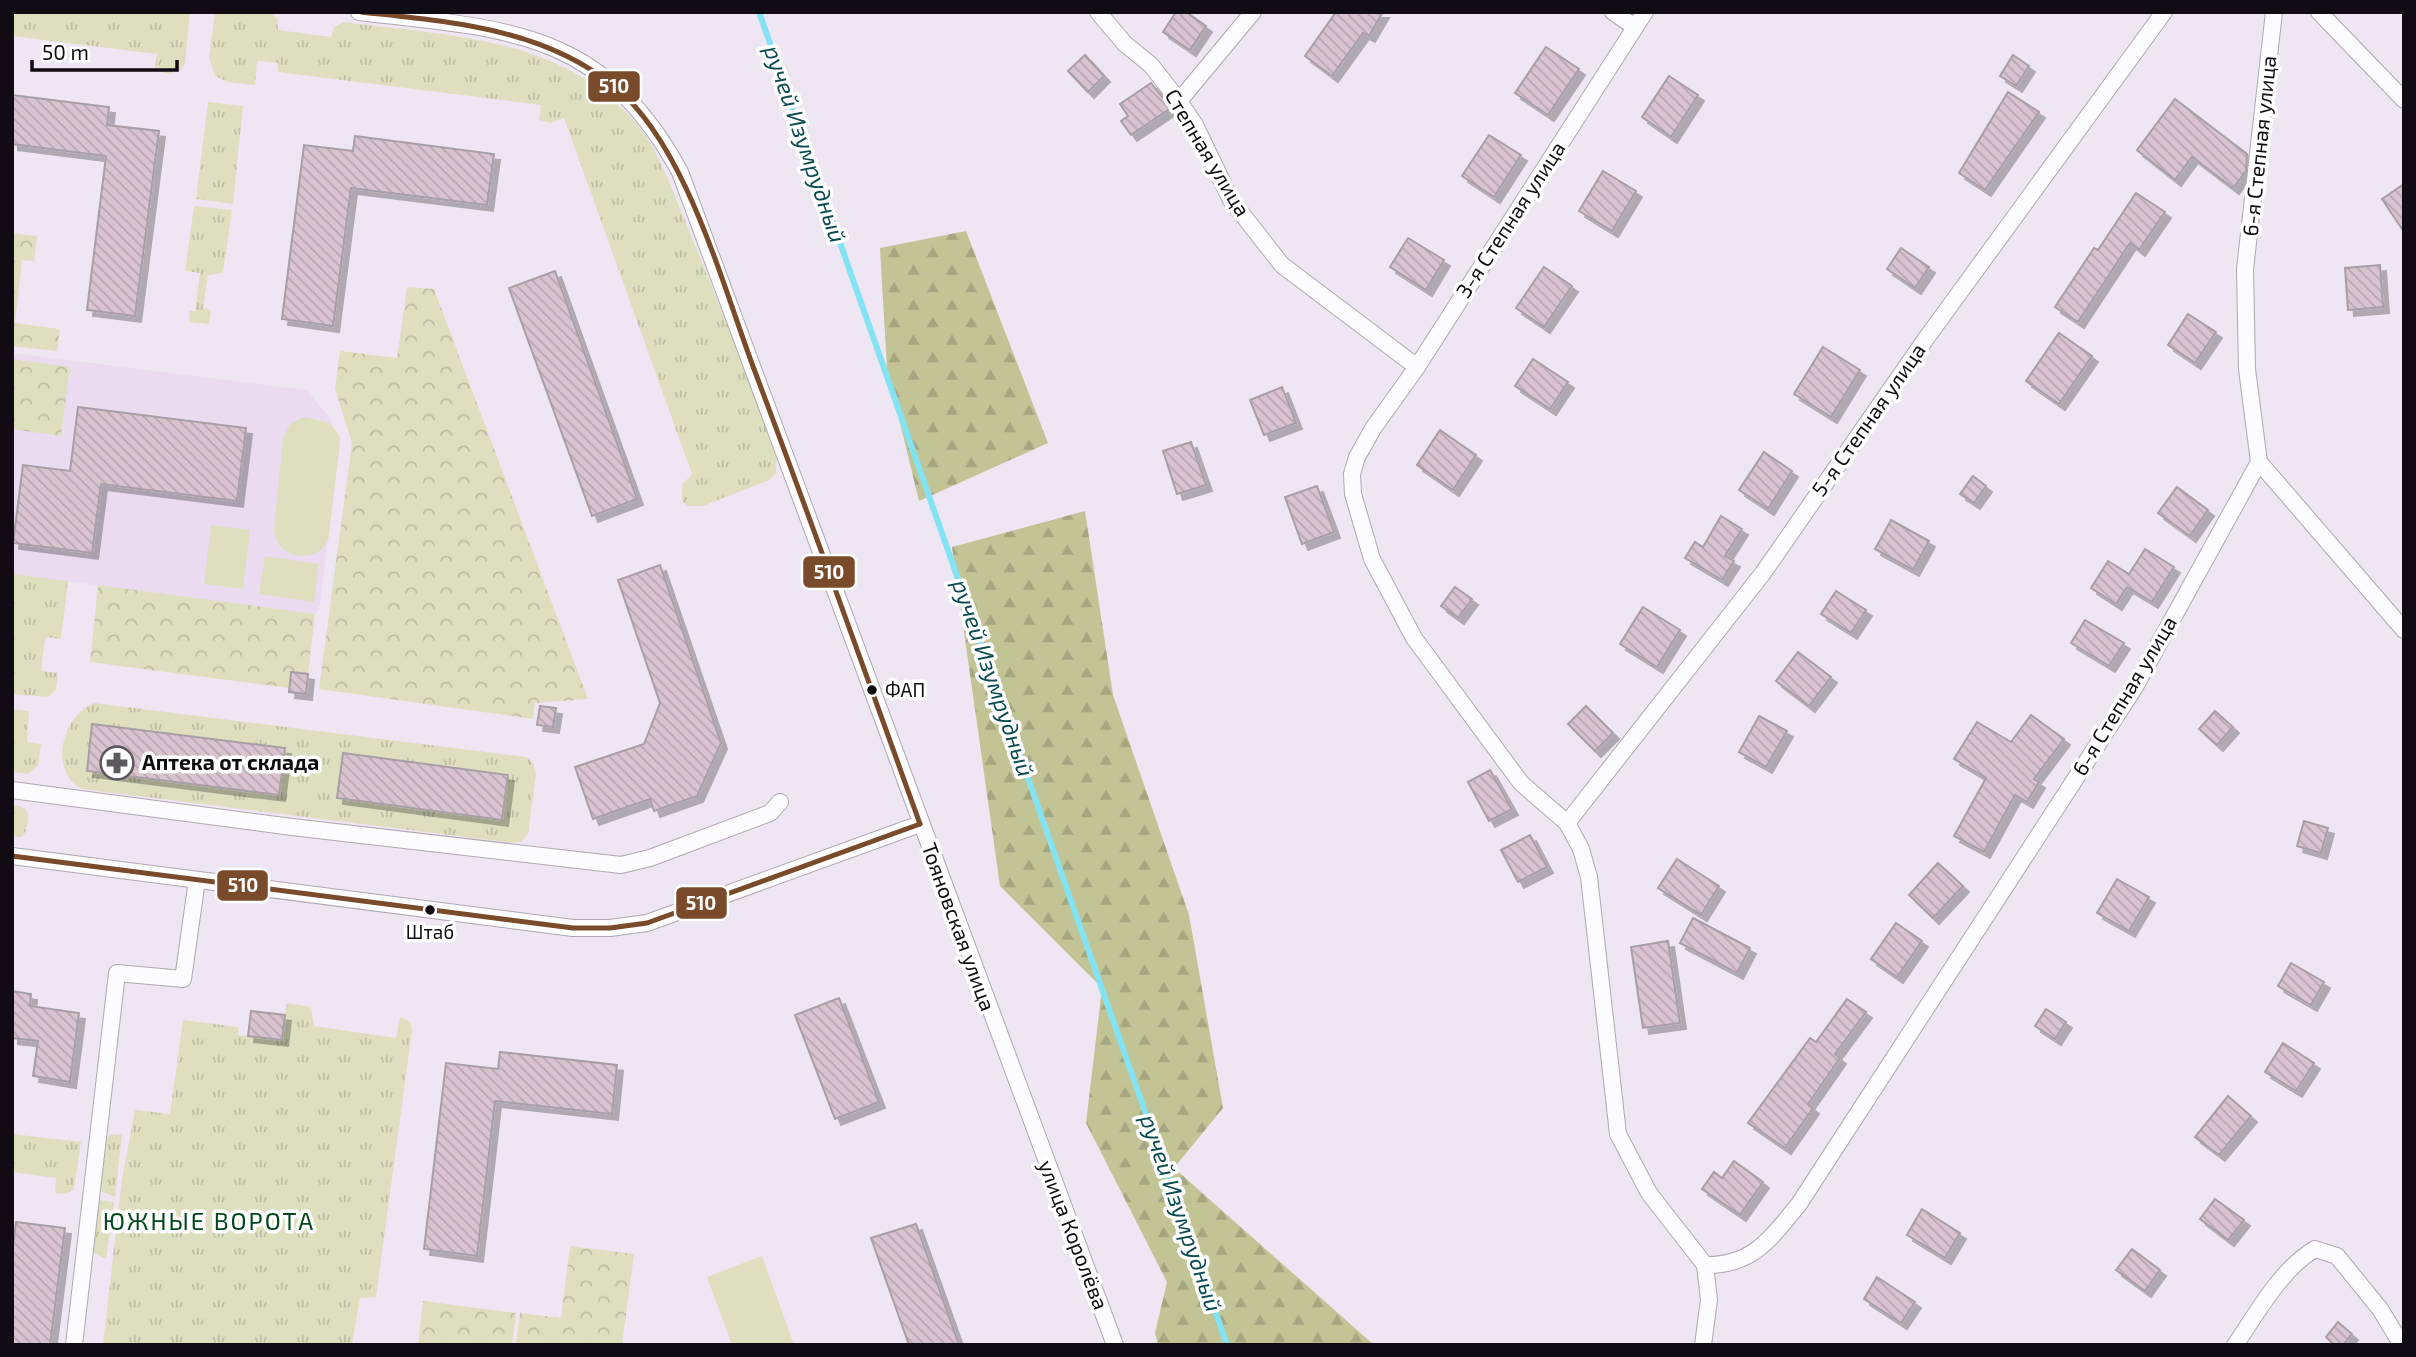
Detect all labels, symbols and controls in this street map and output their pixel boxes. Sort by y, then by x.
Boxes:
scale bar [32,28,177,72]
text: 50 m [42,39,89,64]
water label: ручей Изумрудный [759,41,853,246]
street label: 6-я Степная улица [2237,54,2281,238]
line badge: 510 [587,70,641,103]
text: 510 [599,74,629,97]
street label: Степная улица [1160,84,1256,221]
street label: 3-я Степная улица [1450,136,1570,303]
street label: 5-я Степная улица [1806,338,1931,501]
line badge: 510 [802,555,856,589]
text: 510 [814,560,844,583]
water label: ручей Изумрудный [947,575,1041,780]
street label: 6-я Степная улица [2066,611,2182,780]
place label: ФАП [885,678,925,701]
marker: ФАП [865,683,879,697]
pharmacy icon: Аптека от склада [98,744,136,782]
place label: Аптека от склада [142,749,319,774]
street label: Тояновская улица [916,839,1001,1014]
line badge: 510 [216,869,269,902]
text: 510 [228,873,258,896]
line badge: 510 [675,886,728,920]
text: 510 [686,891,716,914]
marker: Штаб [423,903,437,917]
place label: Штаб [406,920,454,943]
water label: ручей Изумрудный [1135,1110,1229,1315]
street label: улица Королёва [1033,1156,1114,1313]
district label: ЮЖНЫЕ ВОРОТА [103,1206,315,1235]

